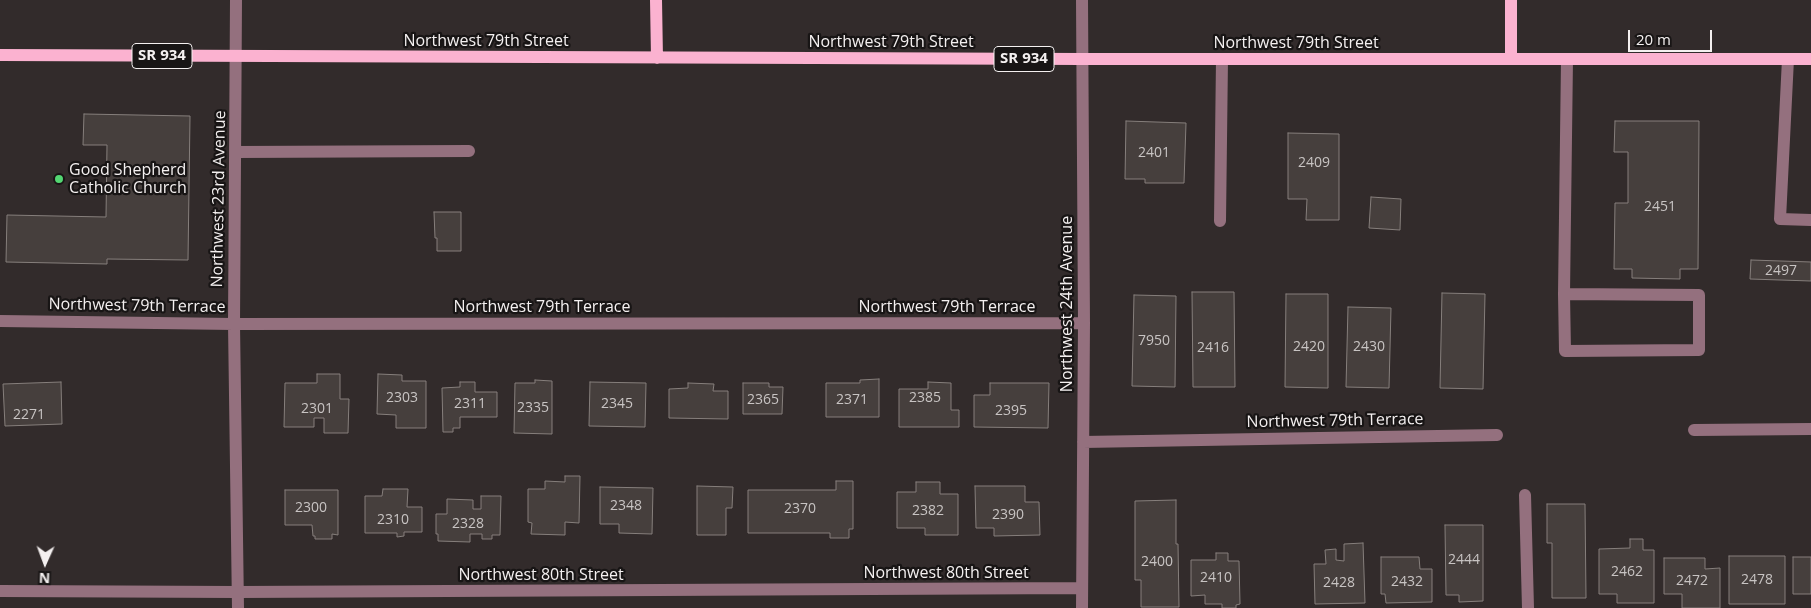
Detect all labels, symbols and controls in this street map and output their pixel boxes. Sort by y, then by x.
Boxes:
scale bar [1631,20,1715,52]
text: 20 m [1636,29,1671,49]
street label: Northwest 79th Street [403,31,569,51]
street label: Northwest 79th Street [808,32,974,52]
street label: Northwest 79th Street [1213,33,1379,53]
road number: SR 934 [132,44,192,68]
road number: SR 934 [994,46,1054,72]
street label: Northwest 23rd Avenue [208,110,230,288]
house number: 2401 [1138,145,1170,161]
house number: 2409 [1298,155,1330,171]
place label: Good Shepherd Catholic Church [69,160,187,198]
marker: Good Shepherd Catholic Church [53,173,65,185]
house number: 2451 [1644,199,1676,215]
street label: Northwest 24th Avenue [1057,216,1077,392]
house number: 2497 [1765,263,1797,279]
street label: Northwest 79th Terrace [48,295,226,317]
street label: Northwest 79th Terrace [454,297,630,317]
street label: Northwest 79th Terrace [859,297,1035,317]
house number: 7950 [1138,333,1170,349]
house number: 2420 [1293,339,1325,355]
house number: 2430 [1353,339,1385,355]
house number: 2416 [1197,340,1229,356]
house number: 2303 [386,390,418,406]
house number: 2385 [909,390,941,406]
house number: 2365 [747,392,779,408]
house number: 2371 [836,392,868,408]
house number: 2311 [454,396,486,412]
house number: 2345 [601,396,633,412]
house number: 2335 [517,400,549,416]
house number: 2301 [301,401,333,417]
house number: 2395 [995,403,1027,419]
house number: 2271 [13,407,45,423]
street label: Northwest 79th Terrace [1246,410,1424,432]
house number: 2348 [610,498,642,514]
house number: 2300 [295,500,327,516]
house number: 2370 [784,501,816,517]
house number: 2382 [912,503,944,519]
house number: 2390 [992,507,1024,523]
house number: 2310 [377,512,409,528]
house number: 2328 [452,516,484,532]
north arrow [20,538,70,588]
house number: 2444 [1448,552,1480,568]
house number: 2400 [1141,554,1173,570]
street label: Northwest 80th Street [863,563,1029,583]
house number: 2462 [1611,564,1643,580]
street label: Northwest 80th Street [458,565,624,585]
text: N [38,569,50,588]
house number: 2410 [1200,570,1232,586]
house number: 2478 [1741,572,1773,588]
house number: 2472 [1676,573,1708,589]
house number: 2432 [1391,574,1423,590]
house number: 2428 [1323,575,1355,591]

